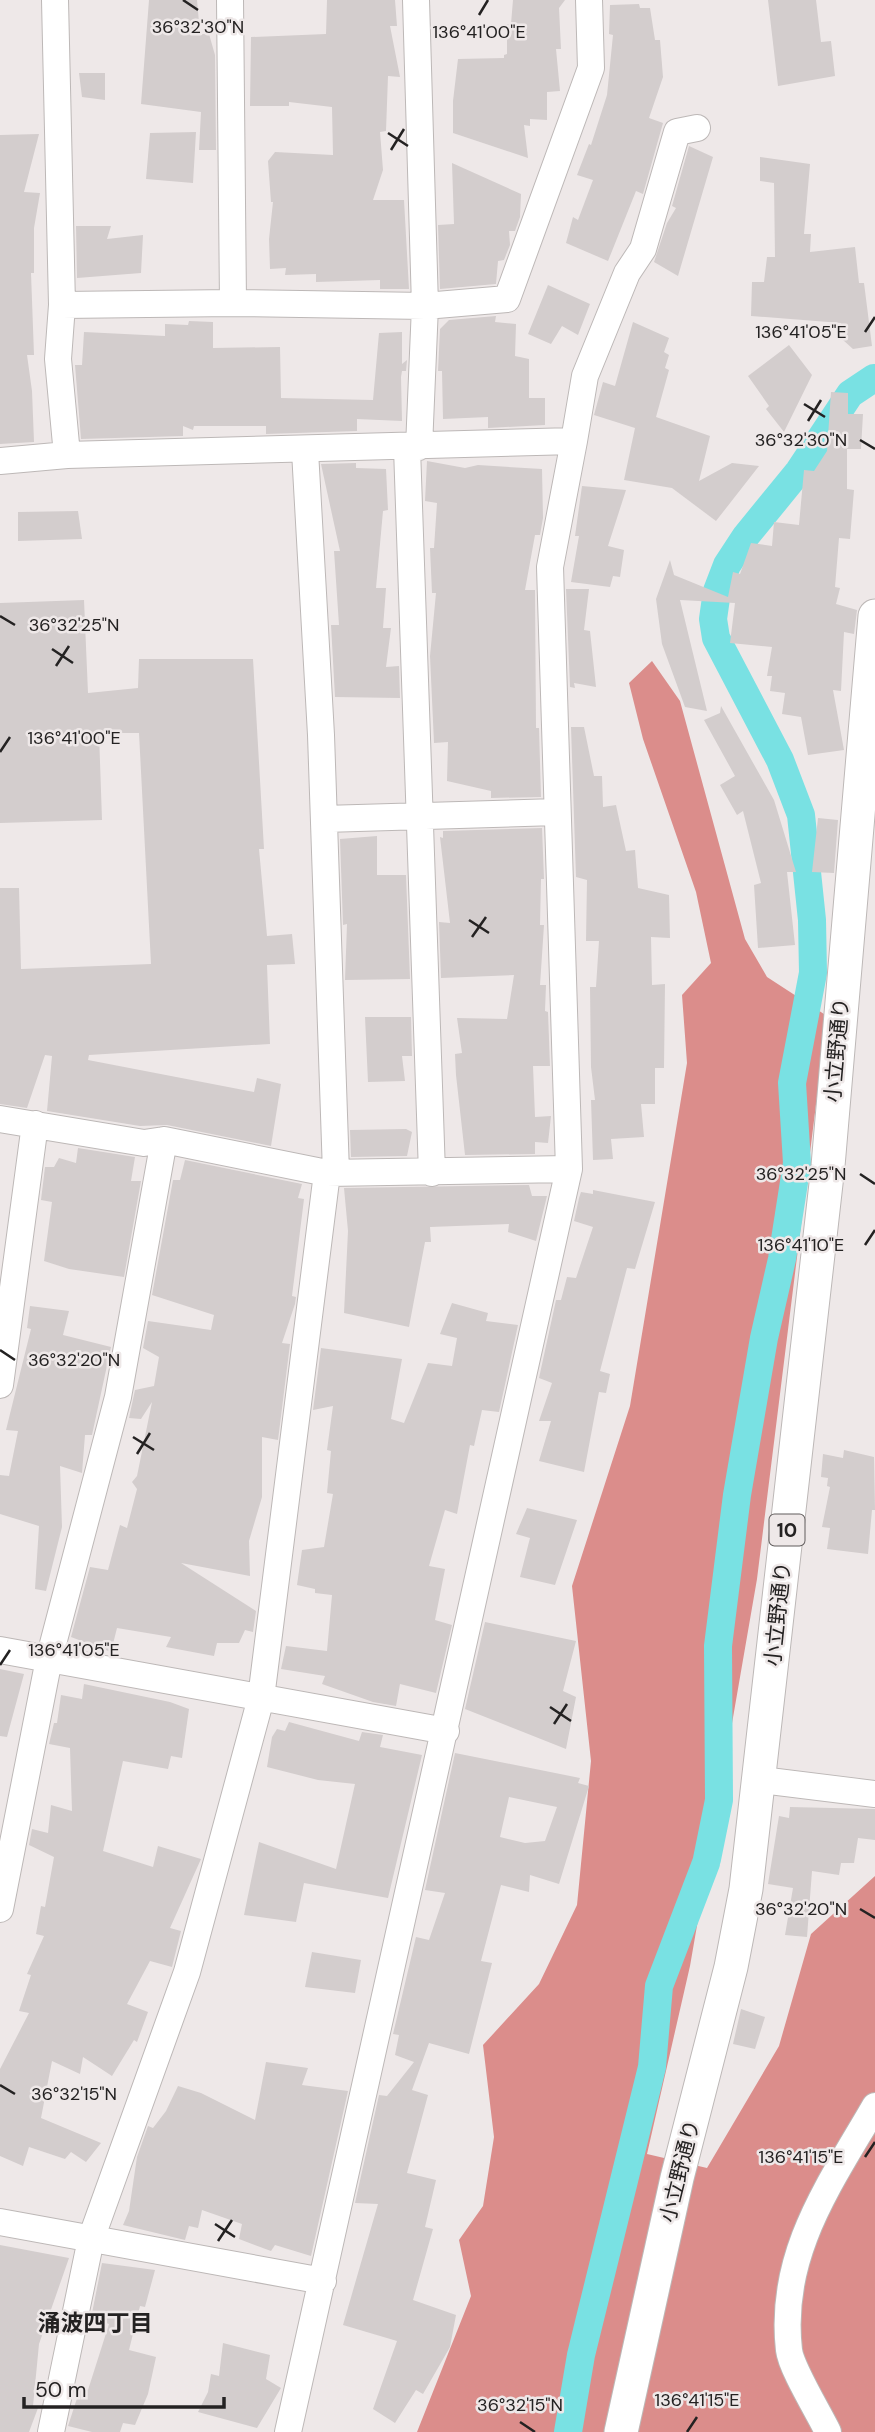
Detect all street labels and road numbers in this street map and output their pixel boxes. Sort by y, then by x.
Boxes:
street label: 小立野通り [818,996,856,1104]
road number: 10 [770,1514,804,1546]
street label: 小立野通り [759,1560,797,1668]
street label: 小立野通り [654,2117,706,2225]

